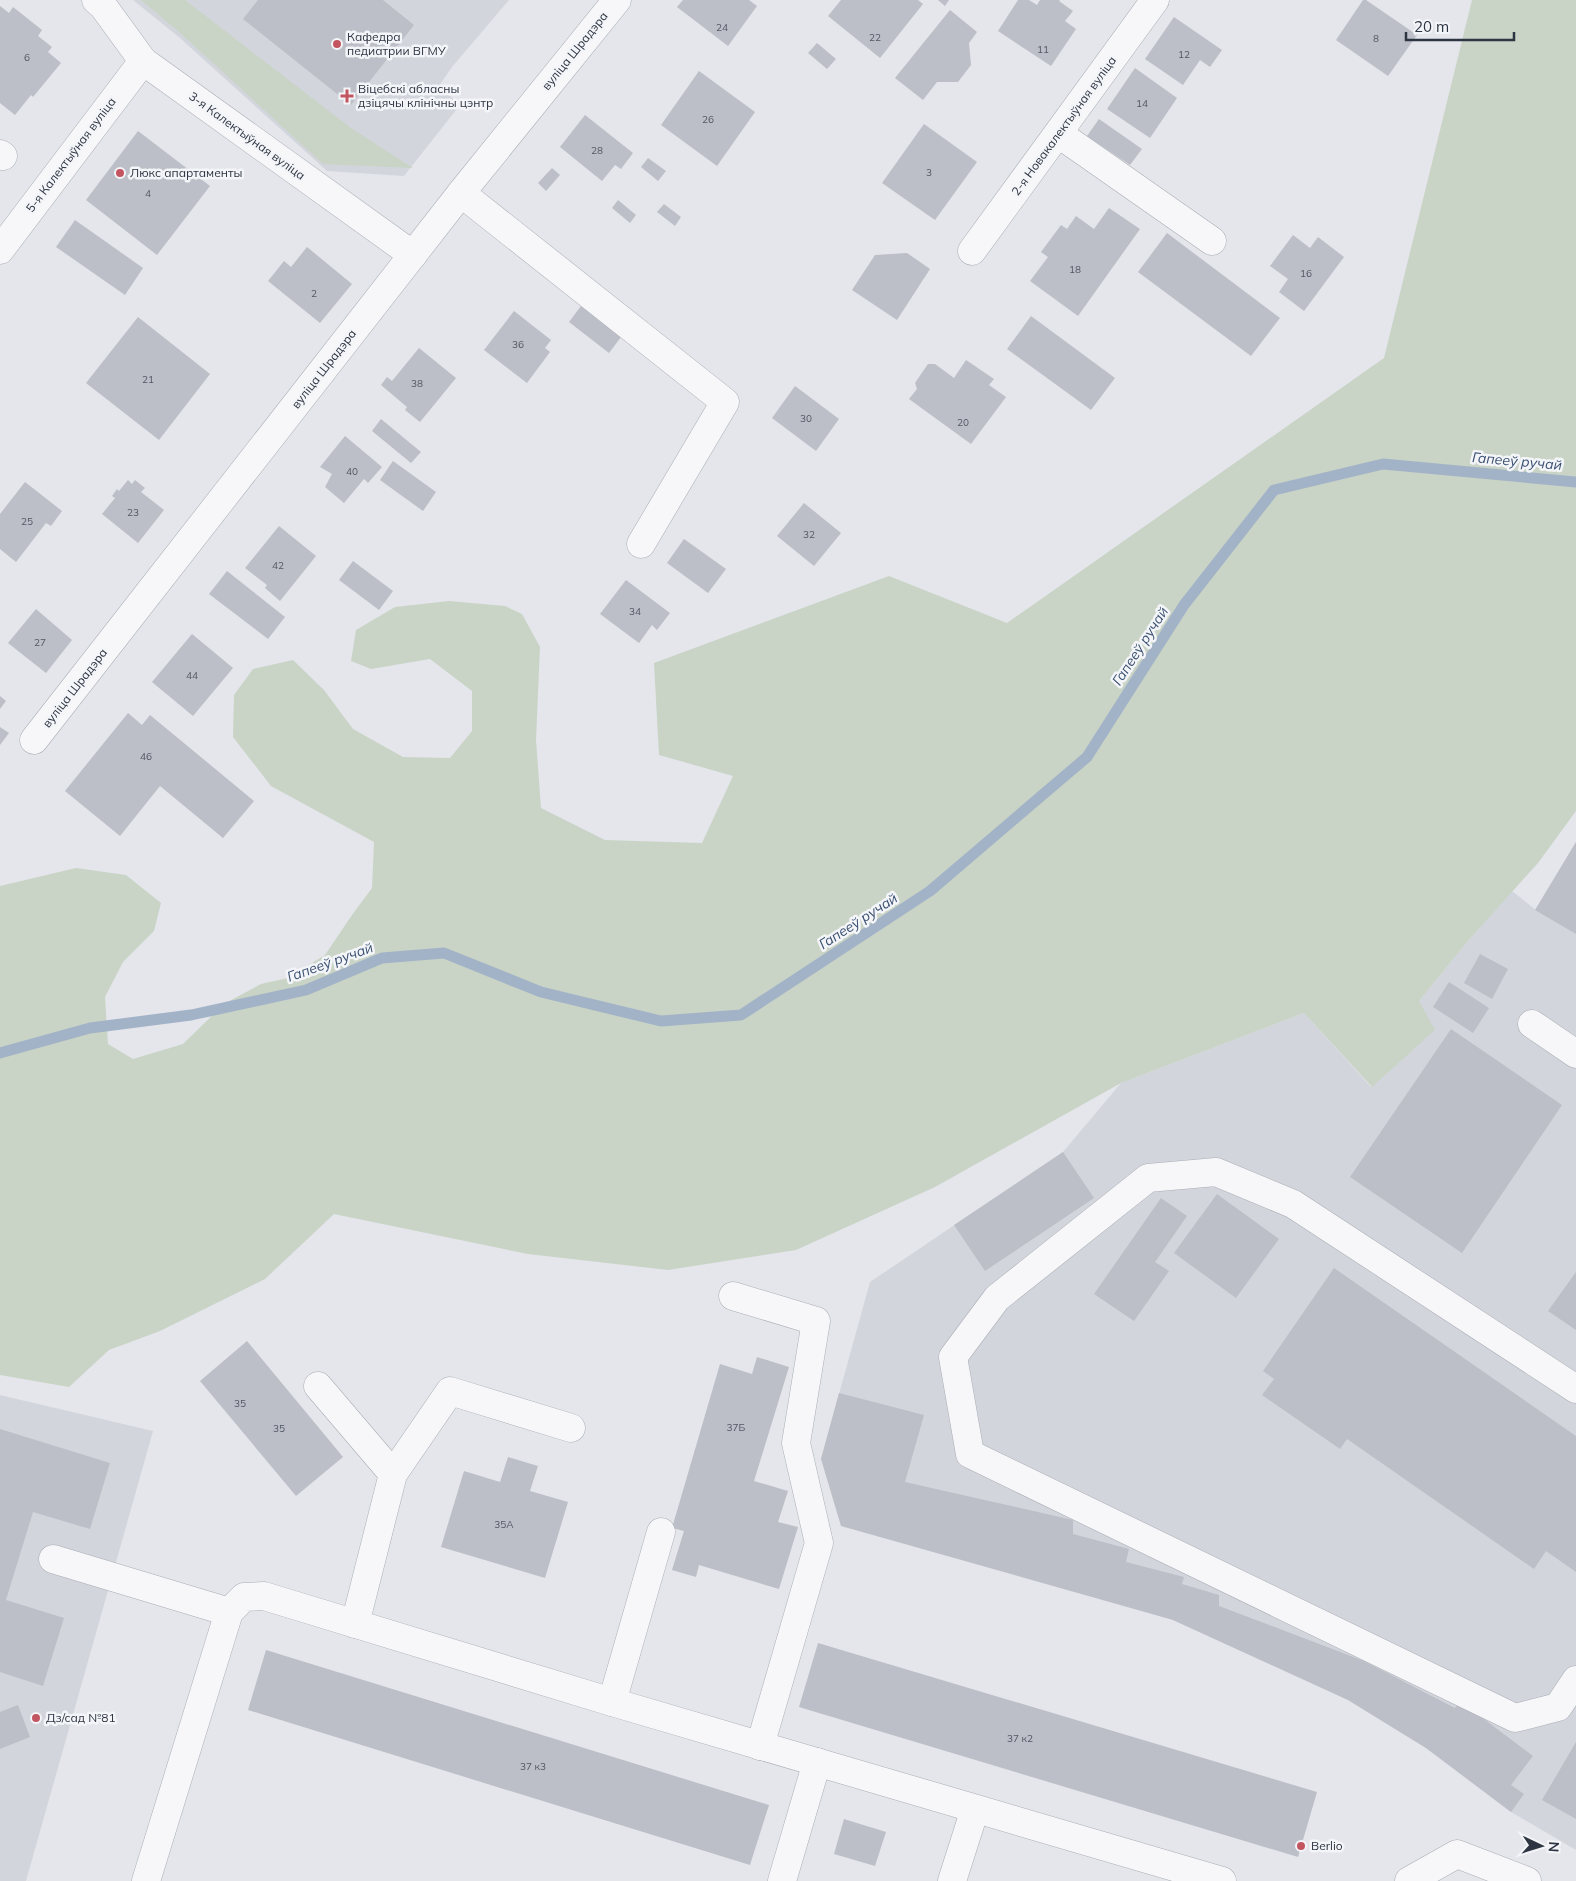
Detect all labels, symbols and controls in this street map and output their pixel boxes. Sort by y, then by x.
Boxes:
street label: вуліца Шрадэра [538,8,611,93]
scale bar [1406,10,1514,42]
text: 20 m [1414,17,1449,36]
house number: 24 [716,21,728,34]
place label: Кафедра педиатрии ВГМУ [347,29,446,58]
house number: 22 [869,31,881,44]
house number: 8 [1373,32,1379,45]
marker: Кафедра педиатрии ВГМУ [331,38,343,50]
house number: 11 [1037,43,1049,56]
house number: 12 [1178,48,1190,61]
house number: 6 [24,51,30,64]
street label: 2-я Новакалектыўная вуліца [1008,53,1119,198]
place label: Віцебскі абласны дзіцячы клінічны цэнтр [358,81,493,110]
street label: 3-я Калектыўная вуліца [186,88,308,183]
marker: Віцебскі абласны дзіцячы клінічны цэнтр [340,89,354,103]
street label: 5-я Калектыўная вуліца [22,94,119,215]
house number: 14 [1136,97,1148,110]
house number: 26 [702,113,714,126]
house number: 28 [591,144,603,157]
place label: Люкс апартаменты [130,165,242,180]
house number: 3 [926,166,932,179]
marker: Люкс апартаменты [114,167,126,179]
house number: 4 [145,187,151,200]
house number: 18 [1069,263,1081,276]
house number: 16 [1300,267,1312,280]
house number: 2 [311,287,317,300]
street label: вуліца Шрадэра [288,326,359,411]
house number: 36 [512,338,524,351]
house number: 21 [142,373,154,386]
house number: 38 [411,377,423,390]
house number: 30 [800,412,812,425]
house number: 20 [957,416,969,429]
water label: Гапееў ручай [1471,448,1563,474]
house number: 40 [346,465,358,478]
house number: 23 [127,506,139,519]
house number: 25 [21,515,33,528]
house number: 32 [803,528,815,541]
house number: 42 [272,559,284,572]
water label: Гапееў ручай [1108,603,1172,689]
house number: 34 [629,605,641,618]
house number: 27 [34,636,46,649]
street label: вуліца Шрадэра [39,645,110,730]
house number: 44 [186,669,198,682]
house number: 46 [140,750,152,763]
water label: Гапееў ручай [815,889,901,953]
water label: Гапееў ручай [285,938,375,986]
house number: 35 [234,1397,246,1410]
house number: 37Б [727,1421,746,1434]
house number: 35 [273,1422,285,1435]
house number: 35А [494,1518,514,1531]
place label: Дз/сад №81 [46,1710,116,1725]
marker: Дз/сад №81 [30,1712,42,1724]
house number: 37 к2 [1007,1732,1033,1745]
house number: 37 к3 [520,1760,546,1773]
north arrow [1516,1821,1566,1871]
place label: Berlio [1311,1838,1343,1853]
marker: Berlio [1295,1840,1307,1852]
text: N [1545,1841,1563,1853]

